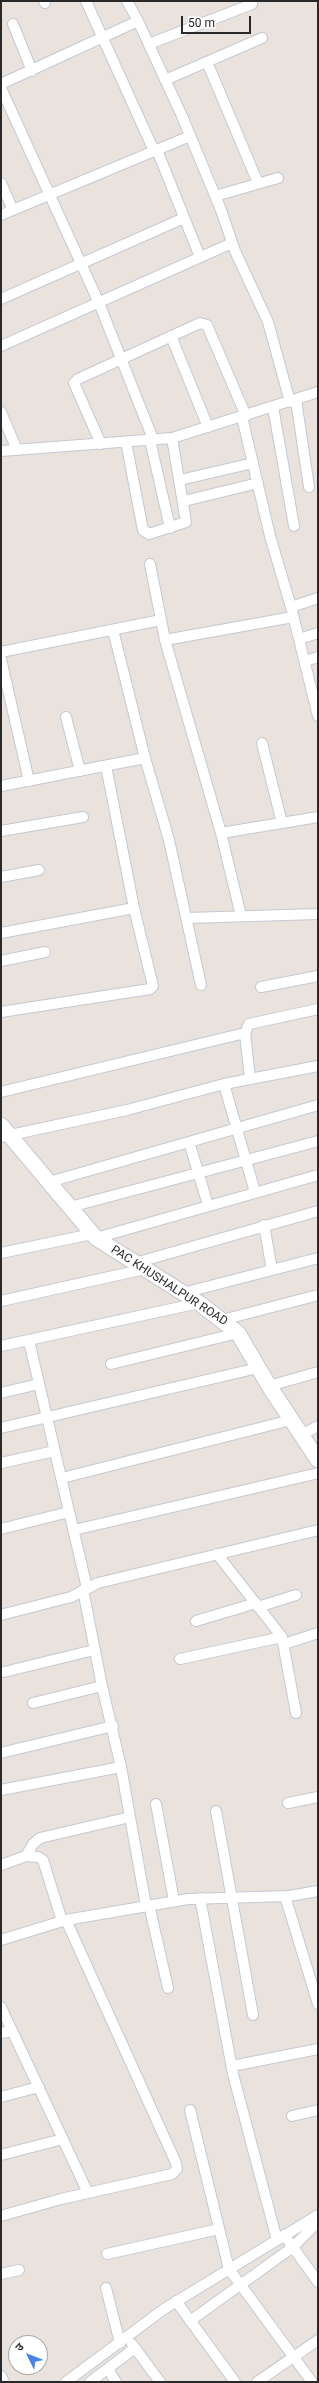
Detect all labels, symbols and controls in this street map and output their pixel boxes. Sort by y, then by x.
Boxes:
scale bar [183,8,253,34]
text: 50 m [188,16,215,30]
street label: PAC KHUSHALPUR ROAD [108,1243,230,1329]
north arrow [8,2335,48,2375]
text: उ [13,2340,27,2354]

